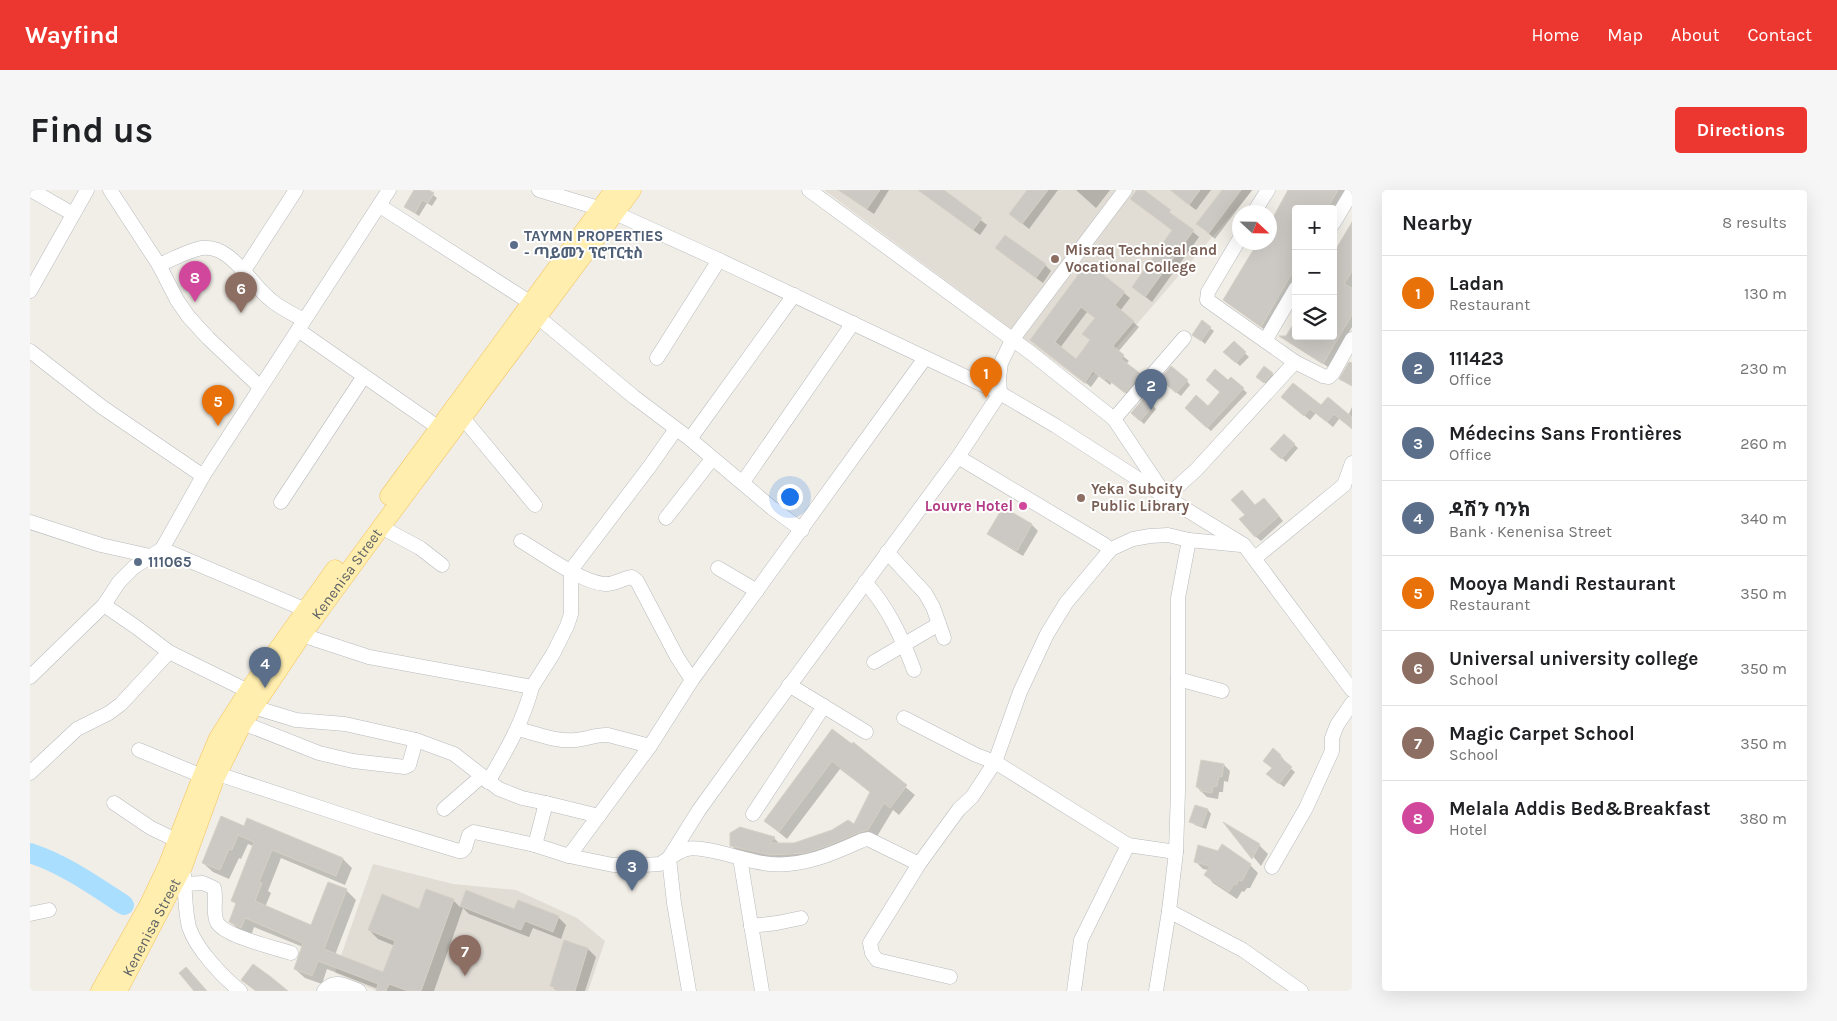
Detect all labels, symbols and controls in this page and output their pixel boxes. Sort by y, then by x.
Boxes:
text: Wayfind [25,21,119,49]
text: Home [1531,24,1579,46]
text: Map [1607,24,1643,46]
text: About [1671,24,1720,46]
text: Contact [1748,24,1812,46]
button: Directions [1675,107,1807,153]
text: Find us [30,110,153,151]
north arrow [1232,205,1277,250]
map controls [1292,205,1337,340]
button: + [1292,205,1337,250]
text: Nearby [1402,211,1472,235]
text: 8 results [1722,213,1787,232]
place label: TAYMN PROPERTIES - ጣይመን ፕሮፐርቲስ [524,227,663,262]
marker: TAYMN PROPERTIES - ጣይመን ፕሮፐርቲስ [508,239,520,251]
place label: Misraq Technical and Vocational College [1065,241,1217,276]
button: − [1292,250,1337,295]
marker: Misraq Technical and Vocational College [1049,253,1061,265]
pin: 8 [179,261,211,302]
pin: 6 [225,272,257,313]
text: Ladan [1449,273,1504,295]
text: 1 [1415,284,1421,303]
text: 130 m [1744,284,1787,303]
button: layers [1292,295,1337,340]
text: Restaurant [1449,295,1530,314]
text: 111423 [1449,348,1504,370]
pin: 1 [970,357,1002,398]
text: 2 [1413,359,1423,378]
text: 230 m [1740,359,1787,378]
pin: 2 [1135,369,1167,410]
text: Office [1449,370,1492,389]
pin: 5 [202,385,234,426]
text: Médecins Sans Frontières [1449,423,1682,445]
text: 3 [1413,434,1423,453]
text: 260 m [1740,434,1787,453]
text: Office [1449,445,1492,464]
place label: Yeka Subcity Public Library [1091,480,1190,515]
your location [777,484,803,510]
marker: Yeka Subcity Public Library [1075,492,1087,504]
place label: Louvre Hotel [925,497,1013,515]
text: ዳሽን ባንክ [1449,499,1530,521]
marker: Louvre Hotel [1017,500,1029,512]
text: 4 [1413,509,1423,528]
text: 340 m [1740,509,1787,528]
text: Bank · Kenenisa Street [1449,522,1612,541]
street label: Kenenisa Street [308,525,386,623]
place label: 111065 [148,553,192,571]
marker: 111065 [132,556,144,568]
text: Mooya Mandi Restaurant [1449,573,1676,595]
text: 5 [1413,584,1423,603]
text: 350 m [1740,584,1787,603]
text: Restaurant [1449,595,1530,614]
pin: 4 [249,647,281,688]
text: Universal university college [1449,648,1698,670]
text: 6 [1413,659,1423,678]
text: 350 m [1740,659,1787,678]
text: School [1449,670,1499,689]
text: Magic Carpet School [1449,723,1635,745]
text: 7 [1414,734,1422,753]
text: 350 m [1740,734,1787,753]
text: School [1449,745,1499,764]
text: Melala Addis Bed&Breakfast [1449,798,1711,820]
text: 8 [1413,809,1423,828]
text: 380 m [1739,809,1787,828]
text: Hotel [1449,820,1487,839]
pin: 3 [616,850,648,891]
street label: Kenenisa Street [118,875,185,979]
pin: 7 [449,935,481,976]

